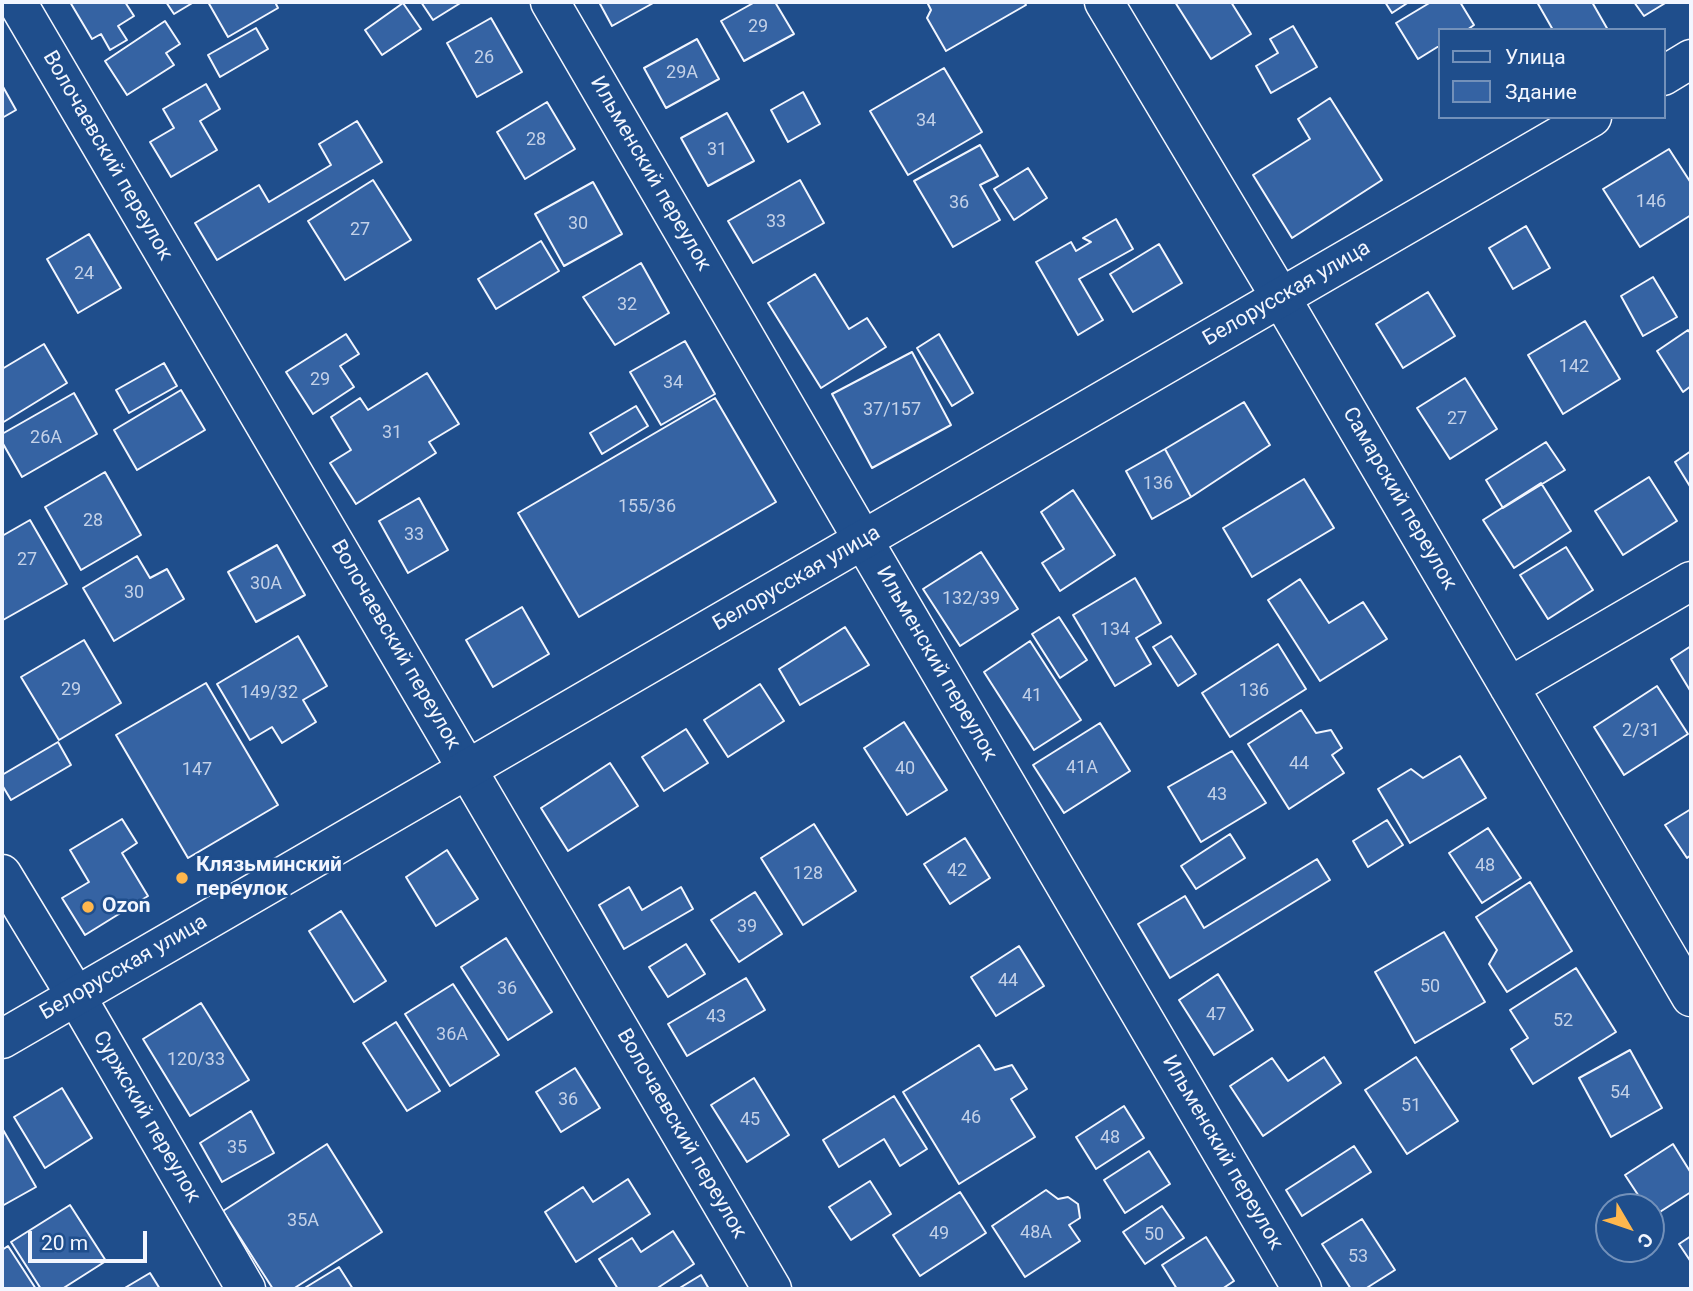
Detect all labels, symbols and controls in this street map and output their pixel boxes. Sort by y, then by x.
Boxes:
house number: 29 [748,16,768,38]
legend [1438,28,1665,119]
text: Улица [1505,45,1566,69]
street label: Волочаевский переулок [37,47,177,265]
house number: 26 [474,47,494,69]
house number: 29А [666,62,698,84]
street label: Ильменский переулок [584,72,716,276]
text: Здание [1505,80,1577,104]
house number: 34 [916,110,936,132]
house number: 28 [526,129,546,151]
house number: 31 [707,139,727,161]
house number: 146 [1636,191,1666,213]
house number: 36 [949,192,969,214]
house number: 33 [766,211,786,233]
house number: 30 [568,213,588,235]
house number: 27 [350,219,370,241]
street label: Белорусская улица [1199,236,1375,352]
house number: 24 [74,263,94,285]
house number: 32 [617,294,637,316]
house number: 142 [1559,356,1589,378]
house number: 29 [310,369,330,391]
house number: 34 [663,372,683,394]
house number: 37/157 [863,399,921,421]
street label: Самарский переулок [1336,403,1462,595]
house number: 27 [1447,408,1467,430]
house number: 31 [382,422,402,444]
house number: 26А [30,427,62,449]
house number: 136 [1143,473,1173,495]
house number: 155/36 [618,496,676,518]
house number: 28 [83,510,103,532]
street label: Белорусская улица [709,521,885,637]
house number: 33 [404,524,424,546]
street label: Волочаевский переулок [325,536,465,754]
house number: 27 [17,549,37,571]
street label: Ильменский переулок [870,562,1002,766]
house number: 30А [250,573,282,595]
house number: 30 [124,582,144,604]
house number: 132/39 [942,588,1000,610]
house number: 134 [1100,619,1130,641]
house number: 29 [61,679,81,701]
house number: 136 [1239,680,1269,702]
house number: 149/32 [240,682,298,704]
house number: 41 [1022,685,1042,707]
house number: 2/31 [1622,720,1660,742]
house number: 44 [1289,753,1309,775]
house number: 41А [1066,757,1098,779]
house number: 40 [895,758,915,780]
house number: 147 [182,759,212,781]
house number: 43 [1207,784,1227,806]
place label: Клязьминский переулок [196,853,342,903]
house number: 48 [1475,855,1495,877]
house number: 42 [947,860,967,882]
house number: 128 [793,863,823,885]
marker: Клязьминский переулок [174,870,190,886]
place label: Ozon [102,894,151,920]
marker: Ozon [80,899,96,915]
street label: Белорусская улица [36,910,212,1026]
house number: 39 [737,916,757,938]
house number: 44 [998,970,1018,992]
house number: 50 [1420,976,1440,998]
house number: 36 [497,978,517,1000]
house number: 47 [1206,1004,1226,1026]
house number: 43 [706,1006,726,1028]
house number: 52 [1553,1010,1573,1032]
house number: 36А [436,1024,468,1046]
street label: Волочаевский переулок [611,1025,751,1243]
street label: Суржский переулок [87,1027,205,1207]
house number: 120/33 [167,1049,225,1071]
street label: Ильменский переулок [1156,1051,1288,1255]
house number: 54 [1610,1082,1630,1104]
house number: 36 [558,1089,578,1111]
house number: 51 [1401,1095,1421,1117]
house number: 46 [961,1107,981,1129]
house number: 45 [740,1109,760,1131]
house number: 48 [1100,1127,1120,1149]
house number: 35 [227,1137,247,1159]
north arrow [1595,1193,1665,1263]
house number: 35А [287,1210,319,1232]
scale bar [32,1218,150,1262]
house number: 48А [1020,1222,1052,1244]
house number: 49 [929,1223,949,1245]
house number: 50 [1144,1224,1164,1246]
text: С [1632,1228,1658,1252]
text: 20 m [41,1231,88,1255]
house number: 53 [1348,1246,1368,1268]

